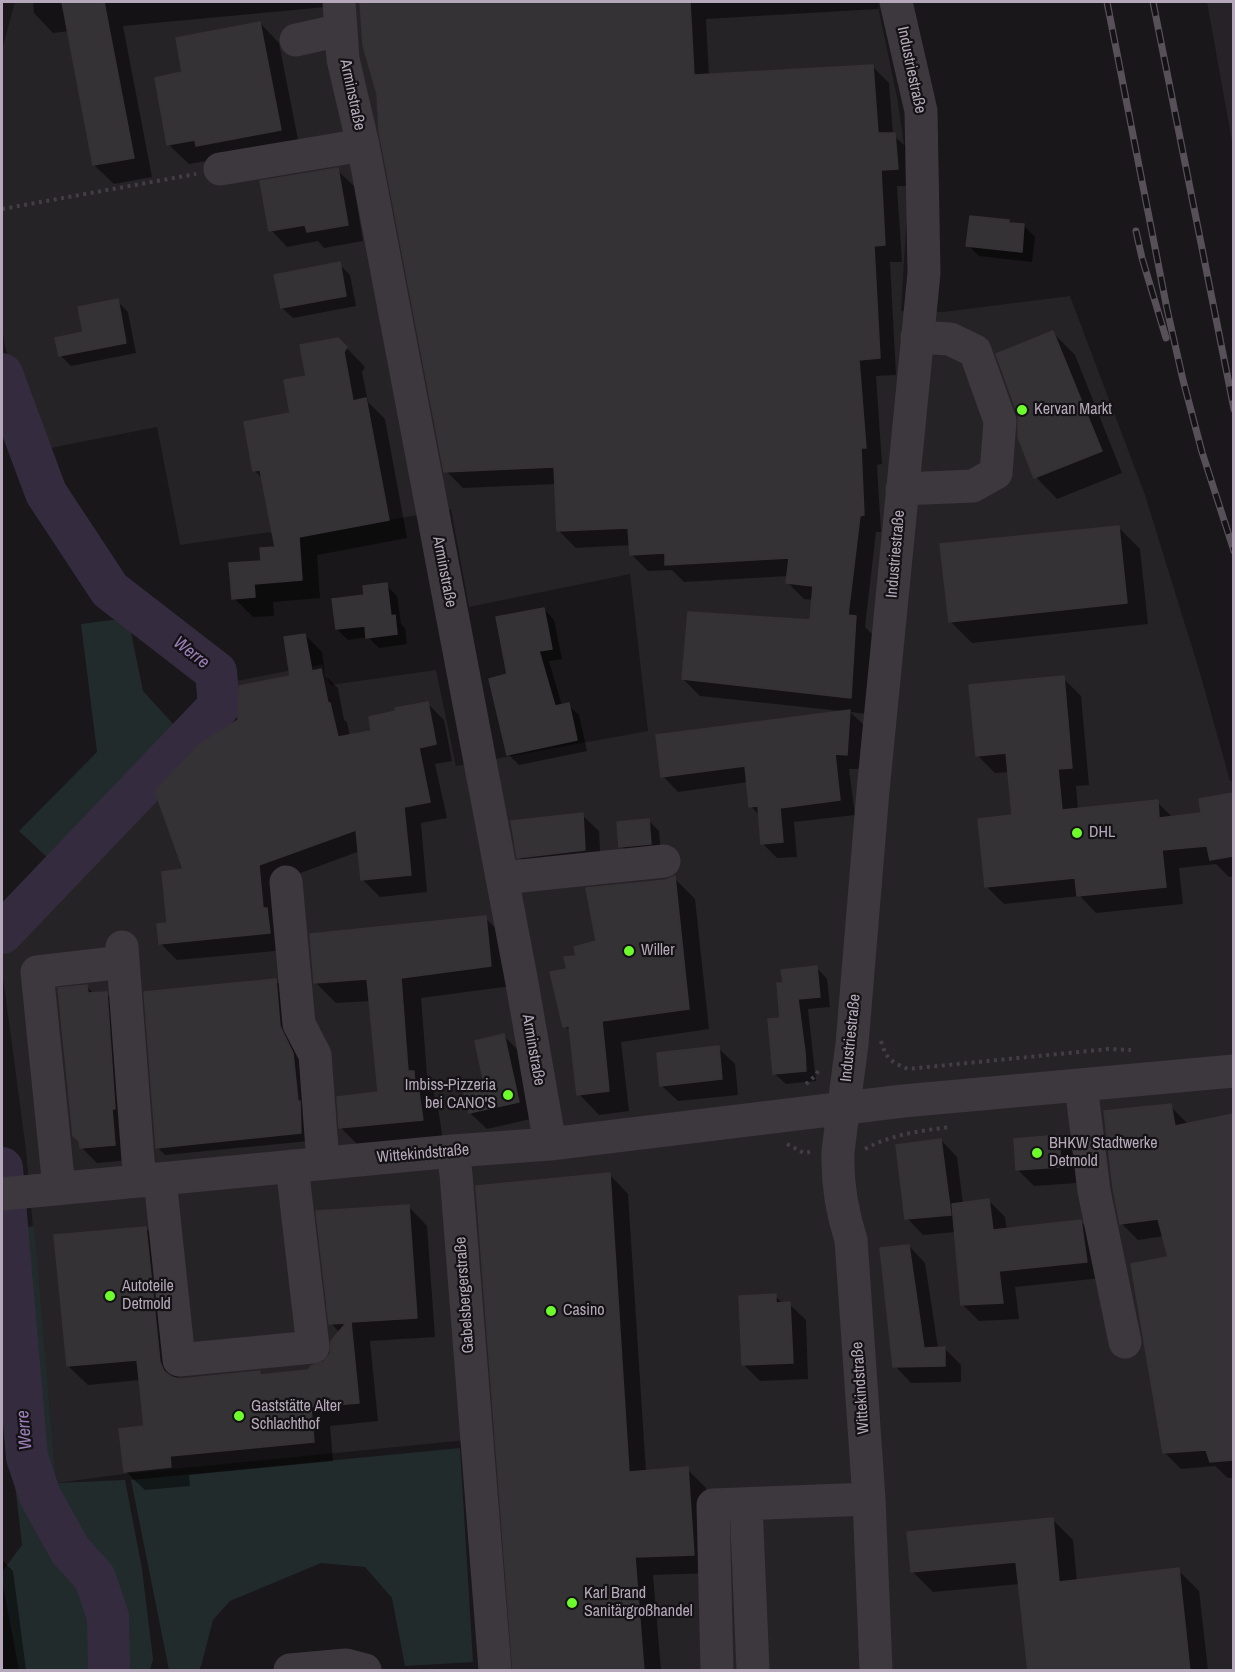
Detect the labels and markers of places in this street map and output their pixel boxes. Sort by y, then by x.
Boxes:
place label: Kervan Markt [1034,400,1112,420]
marker: Kervan Markt [1015,403,1029,417]
place label: DHL [1089,823,1115,843]
marker: DHL [1070,826,1084,840]
place label: Willer [641,941,675,961]
marker: Willer [622,944,636,958]
place label: Imbiss-Pizzeria bei CANO'S [405,1076,496,1114]
marker: Imbiss-Pizzeria bei CANO'S [501,1088,515,1102]
place label: BHKW Stadtwerke Detmold [1049,1134,1158,1172]
marker: BHKW Stadtwerke Detmold [1030,1146,1044,1160]
place label: Autoteile Detmold [122,1277,174,1315]
marker: Autoteile Detmold [103,1289,117,1303]
place label: Casino [563,1301,605,1321]
marker: Casino [544,1304,558,1318]
place label: Gaststätte Alter Schlachthof [251,1397,341,1435]
marker: Gaststätte Alter Schlachthof [232,1409,246,1423]
place label: Karl Brand Sanitärgroßhandel [584,1584,693,1622]
marker: Karl Brand Sanitärgroßhandel [565,1596,579,1610]

